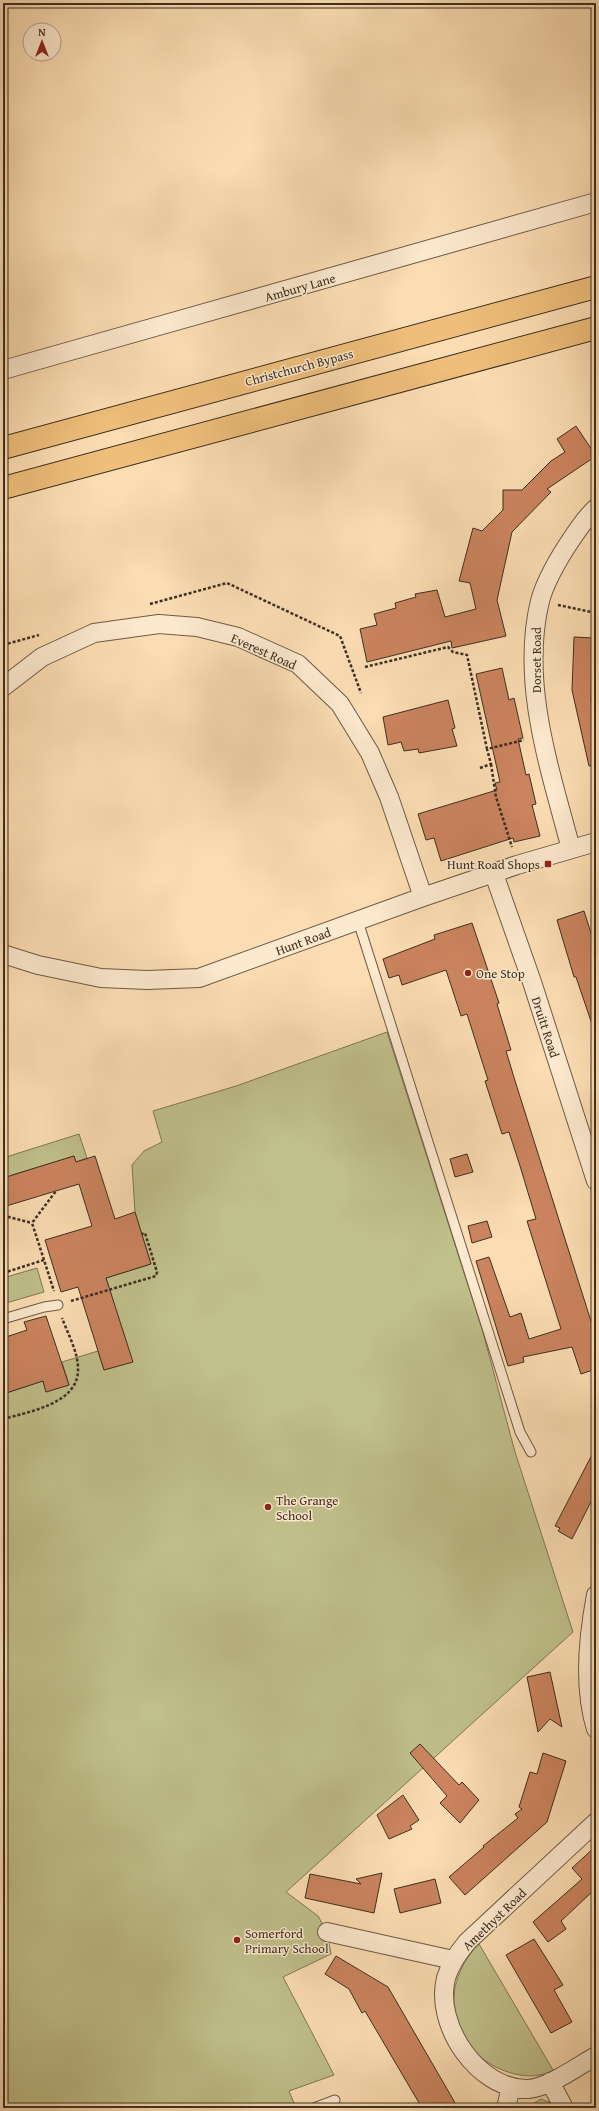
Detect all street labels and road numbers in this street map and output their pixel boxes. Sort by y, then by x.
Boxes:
street label: Ambury Lane [263,268,338,307]
street label: Christchurch Bypass [243,344,355,391]
street label: Dorset Road [527,627,546,693]
street label: Everest Road [228,629,300,674]
street label: Hunt Road [273,923,334,960]
street label: Druitt Road [527,994,564,1060]
street label: Amethyst Road [458,1884,531,1955]

